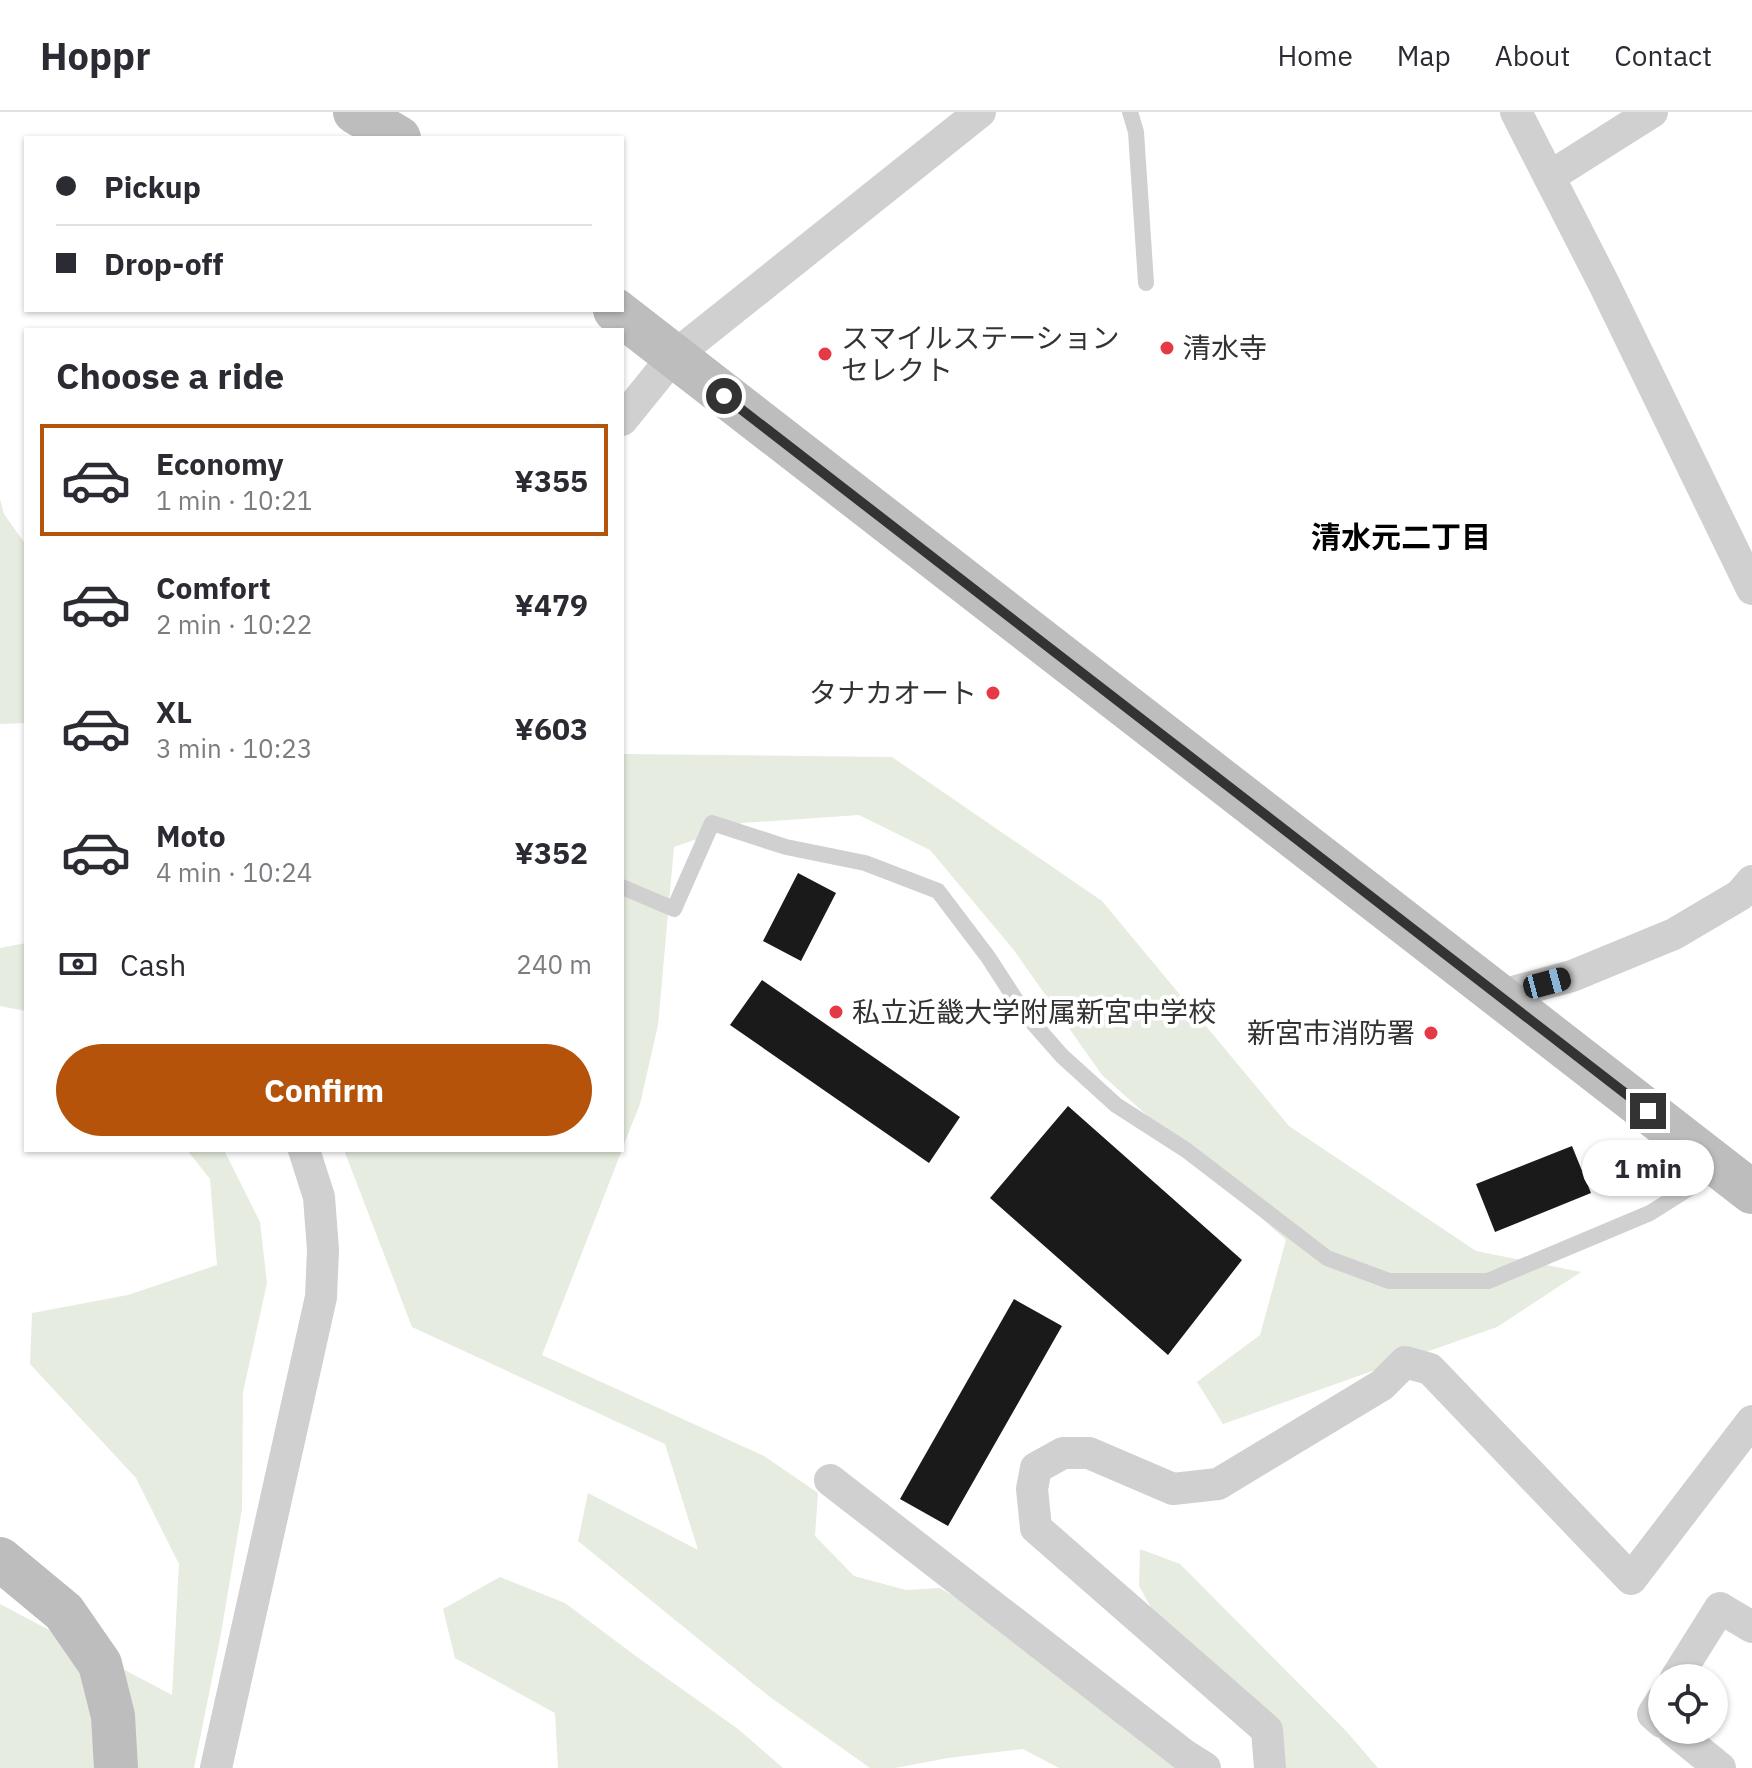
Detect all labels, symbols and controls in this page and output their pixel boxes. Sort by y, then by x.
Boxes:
text: Hoppr [40,31,151,80]
text: Home [1277,37,1353,74]
text: Map [1397,37,1451,74]
text: About [1495,37,1570,74]
text: Contact [1614,37,1712,74]
text: Pickup [104,167,201,206]
text: Drop-off [104,244,223,283]
place label: スマイルステーション セレクト [841,319,1120,388]
place label: 清水寺 [1183,329,1267,366]
marker: 清水寺 [1158,339,1176,357]
marker: スマイルステーション セレクト [816,345,834,363]
text: Choose a ride [56,352,284,399]
route start [706,378,742,414]
icon: car [60,444,132,516]
text: Economy [156,444,284,483]
text: ¥355 [515,461,588,500]
text: 1 min · 10:21 [156,483,312,517]
district label: 清水元二丁目 [1311,517,1491,556]
icon: car [60,568,132,640]
text: Comfort [156,568,271,607]
text: ¥479 [515,585,588,624]
text: 2 min · 10:22 [156,607,312,641]
place label: タナカオート [809,674,977,711]
marker: タナカオート [984,684,1002,702]
icon: car [60,692,132,764]
text: XL [156,692,192,731]
text: ¥603 [515,709,588,748]
text: 3 min · 10:23 [156,731,312,765]
icon: car [60,816,132,888]
text: Moto [156,816,226,855]
text: ¥352 [515,833,588,872]
text: 4 min · 10:24 [156,855,312,889]
icon: cash [56,942,100,986]
text: Cash [120,945,186,984]
text: 240 m [516,947,592,981]
car [1521,965,1573,1001]
place label: 私立近畿大学附属新宮中学校 [852,993,1216,1030]
marker: 私立近畿大学附属新宮中学校 [827,1003,845,1021]
place label: 新宮市消防署 [1247,1014,1415,1051]
marker: 新宮市消防署 [1422,1024,1440,1042]
button: Confirm [56,1044,592,1136]
route end [1630,1093,1666,1129]
callout: 1 min [1582,1139,1714,1195]
text: 1 min [1614,1151,1682,1185]
map controls [1648,1664,1728,1744]
button: locate [1648,1664,1728,1744]

